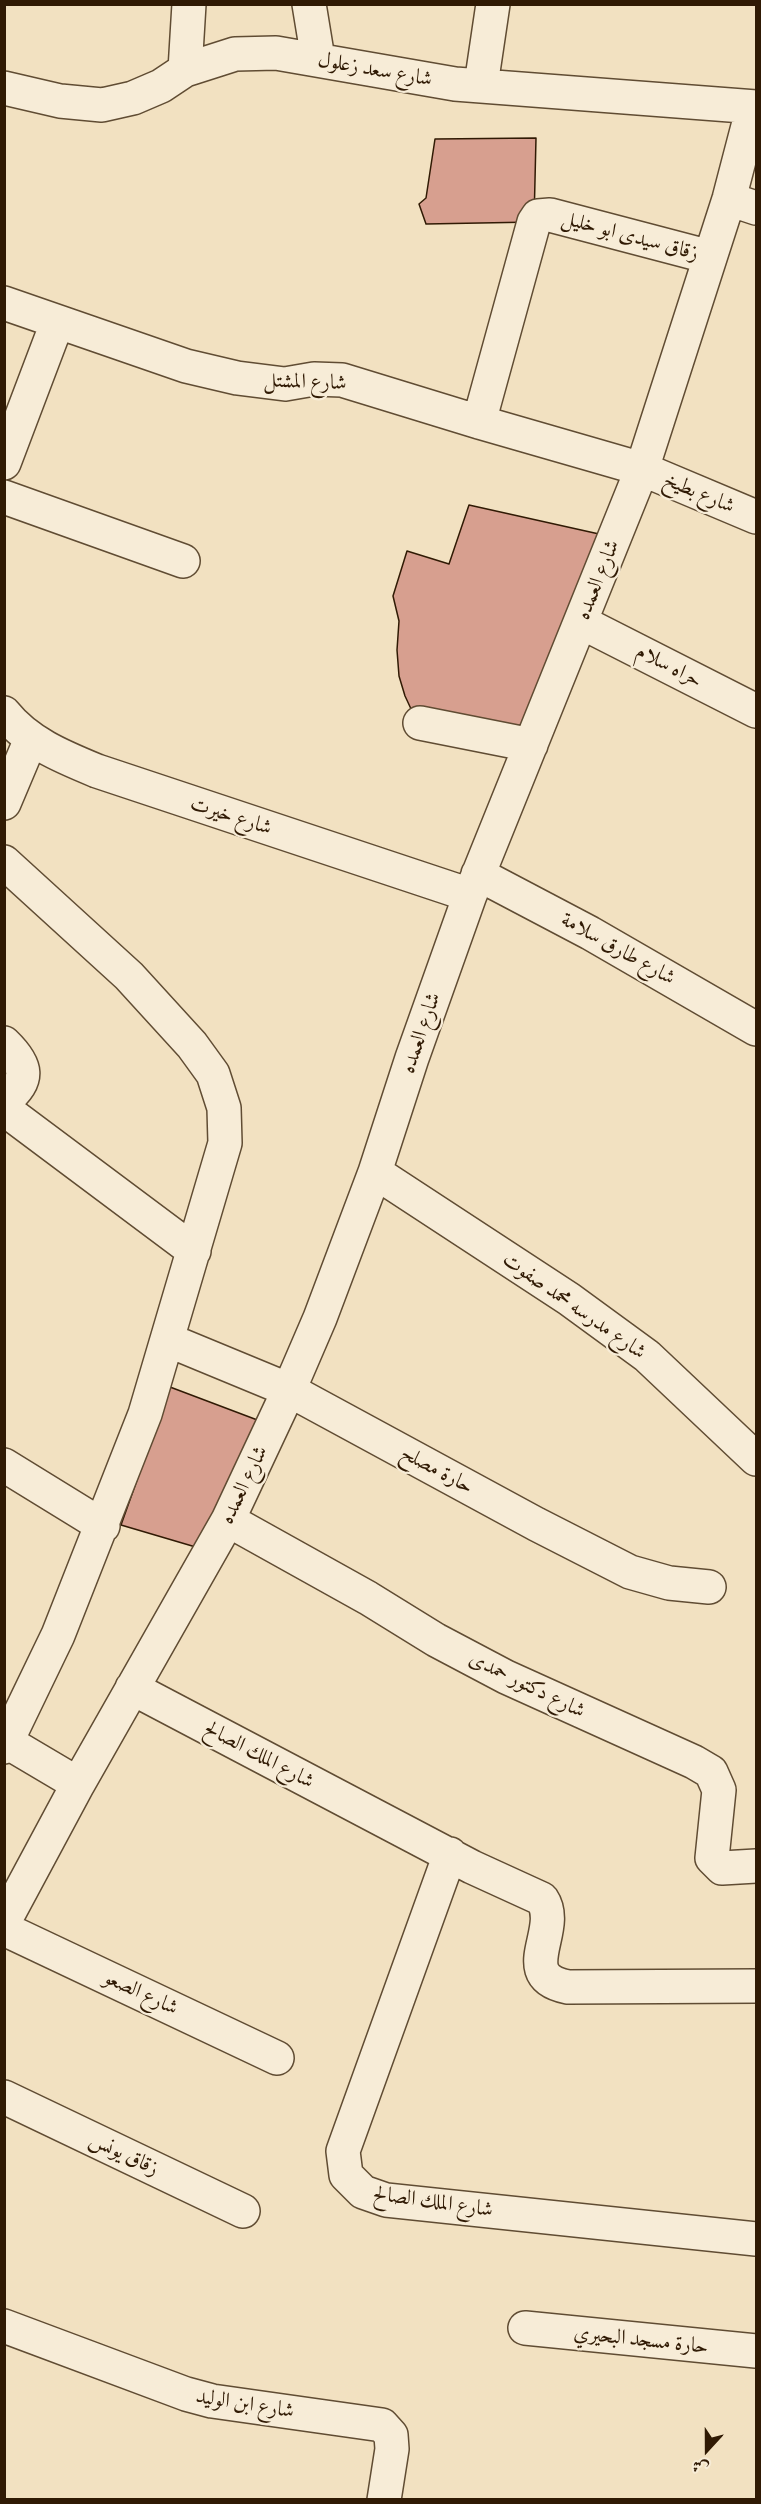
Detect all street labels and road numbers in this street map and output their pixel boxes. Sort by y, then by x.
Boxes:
street label: شارع سعد زعلول [316,48,434,92]
street label: زقاق سيدى ابو خليل [559,206,701,266]
street label: شارع المشتل [263,368,347,396]
street label: شارع بطيخ [660,467,738,519]
street label: شارع العمده [571,536,625,624]
street label: حراه سلام [632,639,706,693]
street label: شارع خيرت [187,791,275,841]
street label: شارع طارق سلامة [556,907,680,991]
street label: شارع العمده [395,989,447,1077]
street label: شارع مدرسه محمد صفوت [497,1247,651,1365]
street label: حارة مصلح [396,1440,478,1500]
street label: شارع العمده [214,1442,274,1528]
street label: شارع دكتور حمدى [465,1646,589,1724]
street label: شارع الملك الصالح [200,1715,318,1795]
street label: شارع الصعو [100,1965,182,2021]
street label: زقاق يونس [85,2126,163,2182]
street label: شارع الملك الصالح [371,2181,495,2223]
street label: حارة مسجد البحيري [572,2320,710,2360]
street label: شارع ابن الوليد [194,2384,296,2424]

